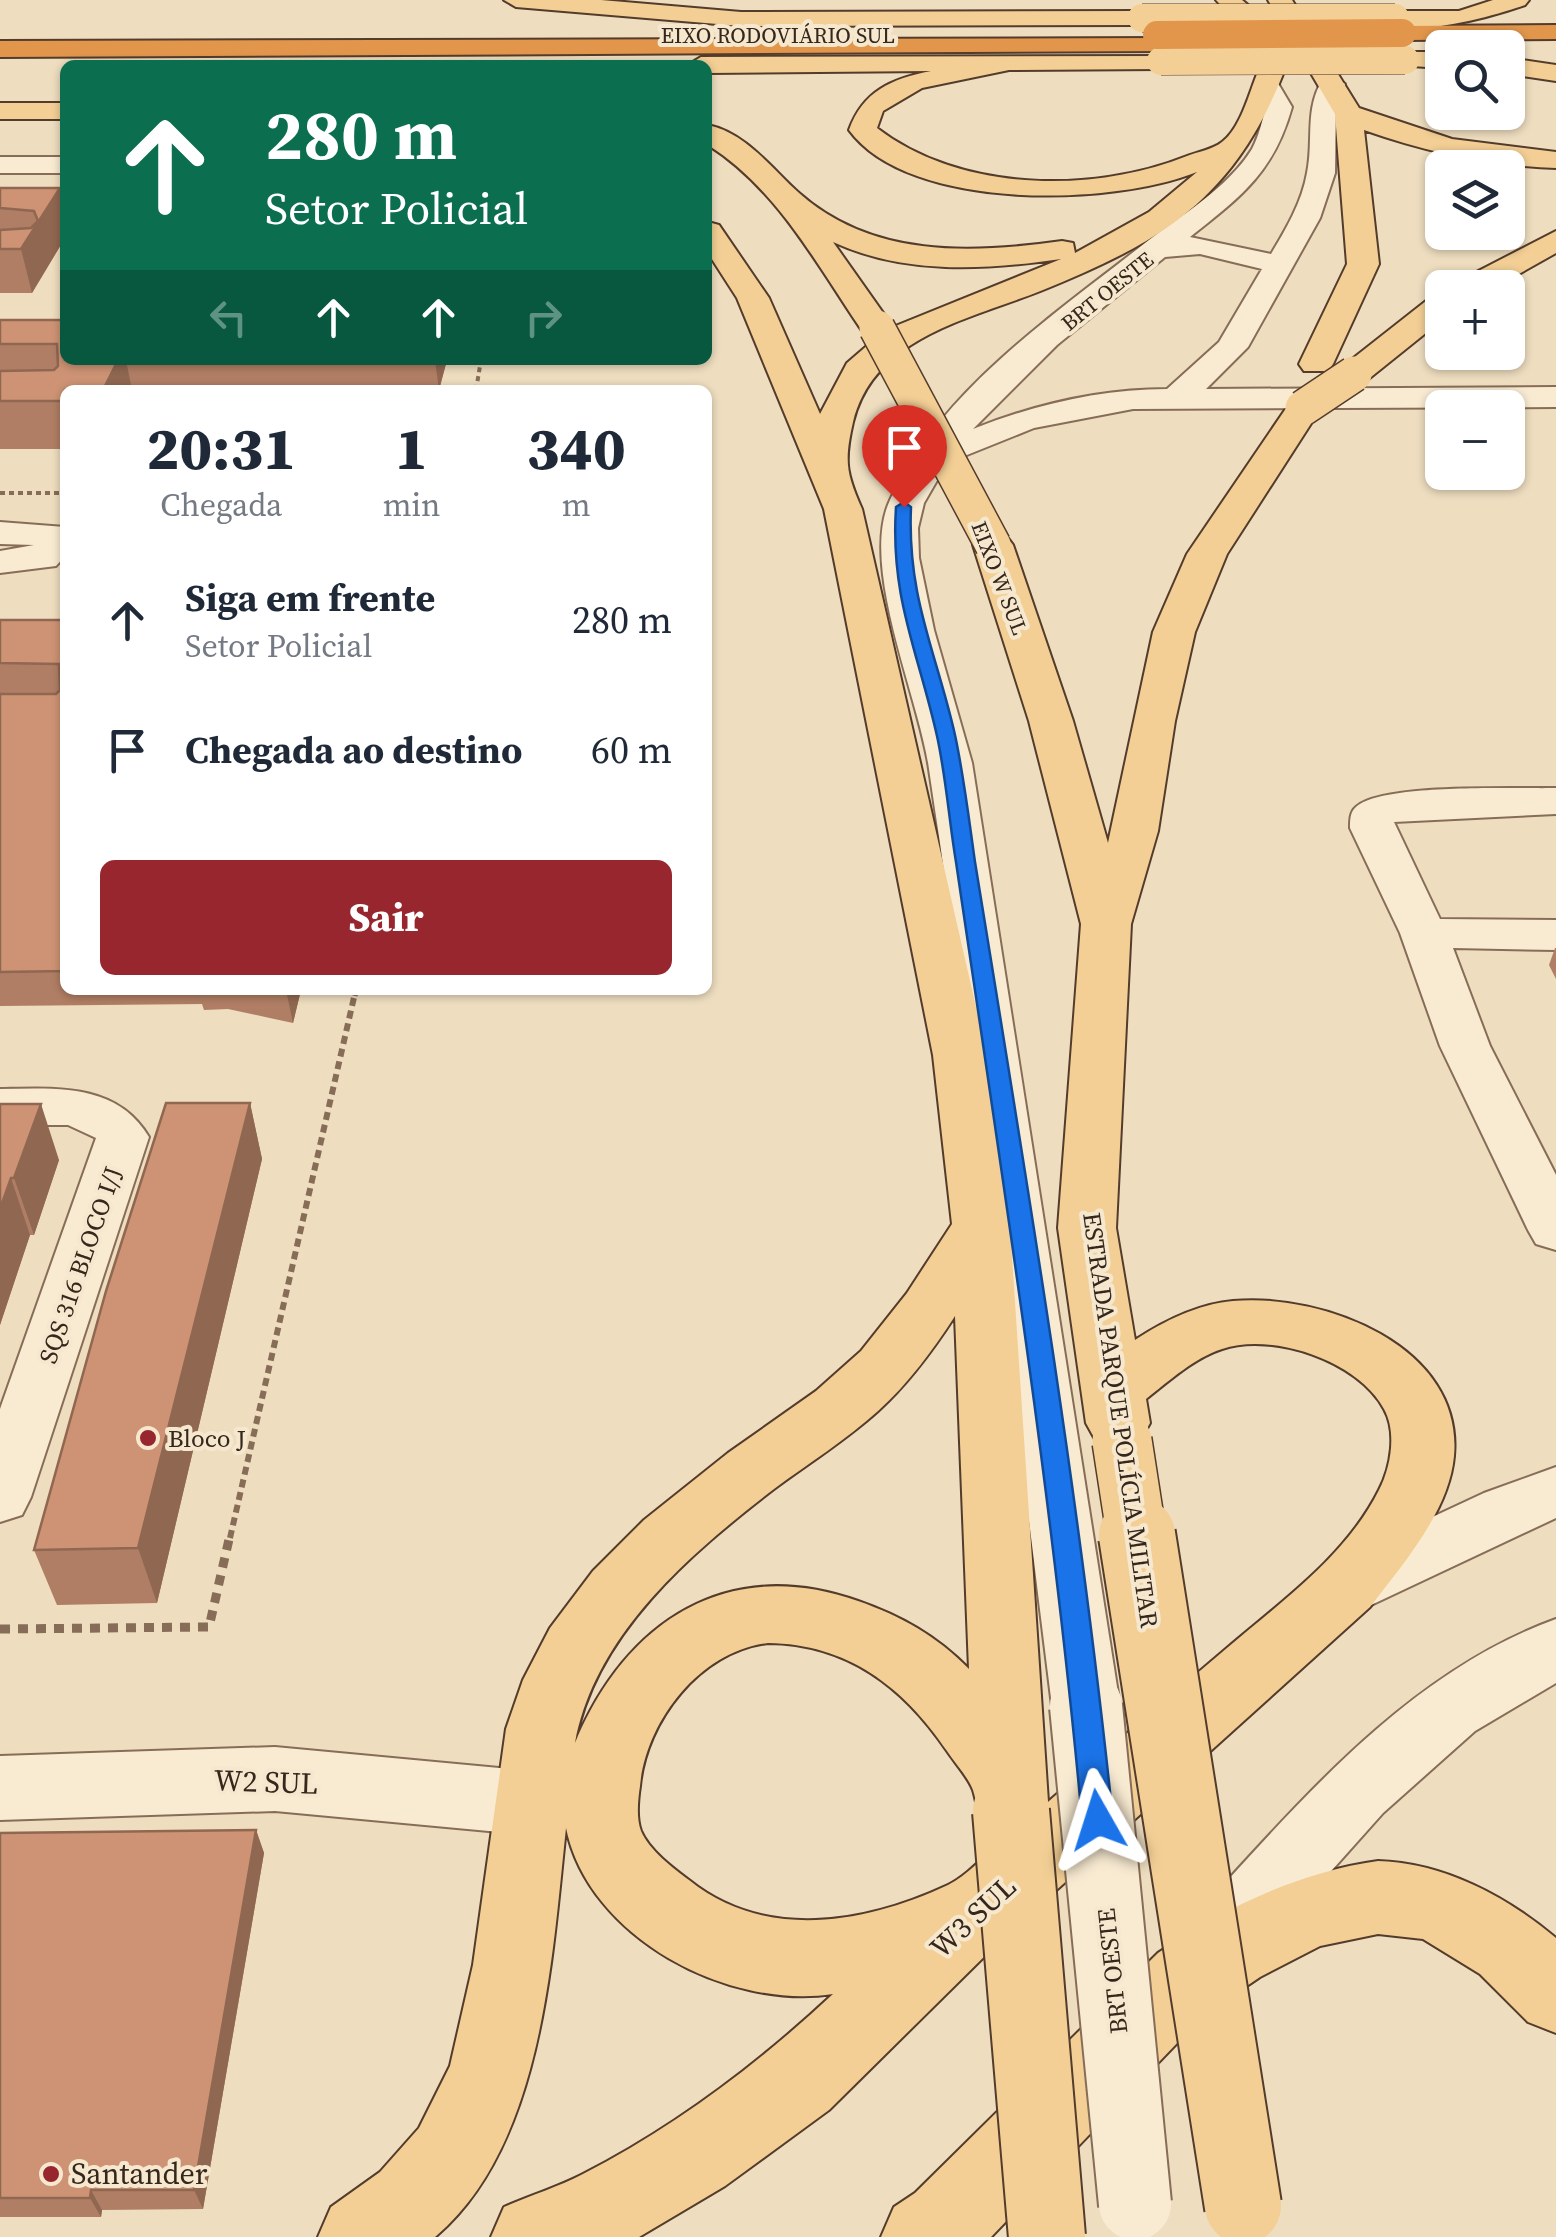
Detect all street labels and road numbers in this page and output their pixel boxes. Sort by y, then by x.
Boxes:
street label: EIXO RODOVIÁRIO SUL [661,20,895,50]
street label: BRT OESTE [1054,244,1160,338]
street label: EIXO W SUL [965,517,1035,639]
street label: SQS 316 BLOCO I/J [30,1162,130,1368]
street label: ESTRADA PARQUE POLÍCIA MILITAR [1075,1210,1167,1630]
street label: W2 SUL [213,1759,319,1804]
street label: W3 SUL [920,1866,1025,1967]
street label: BRT OESTE [1089,1907,1135,2035]

